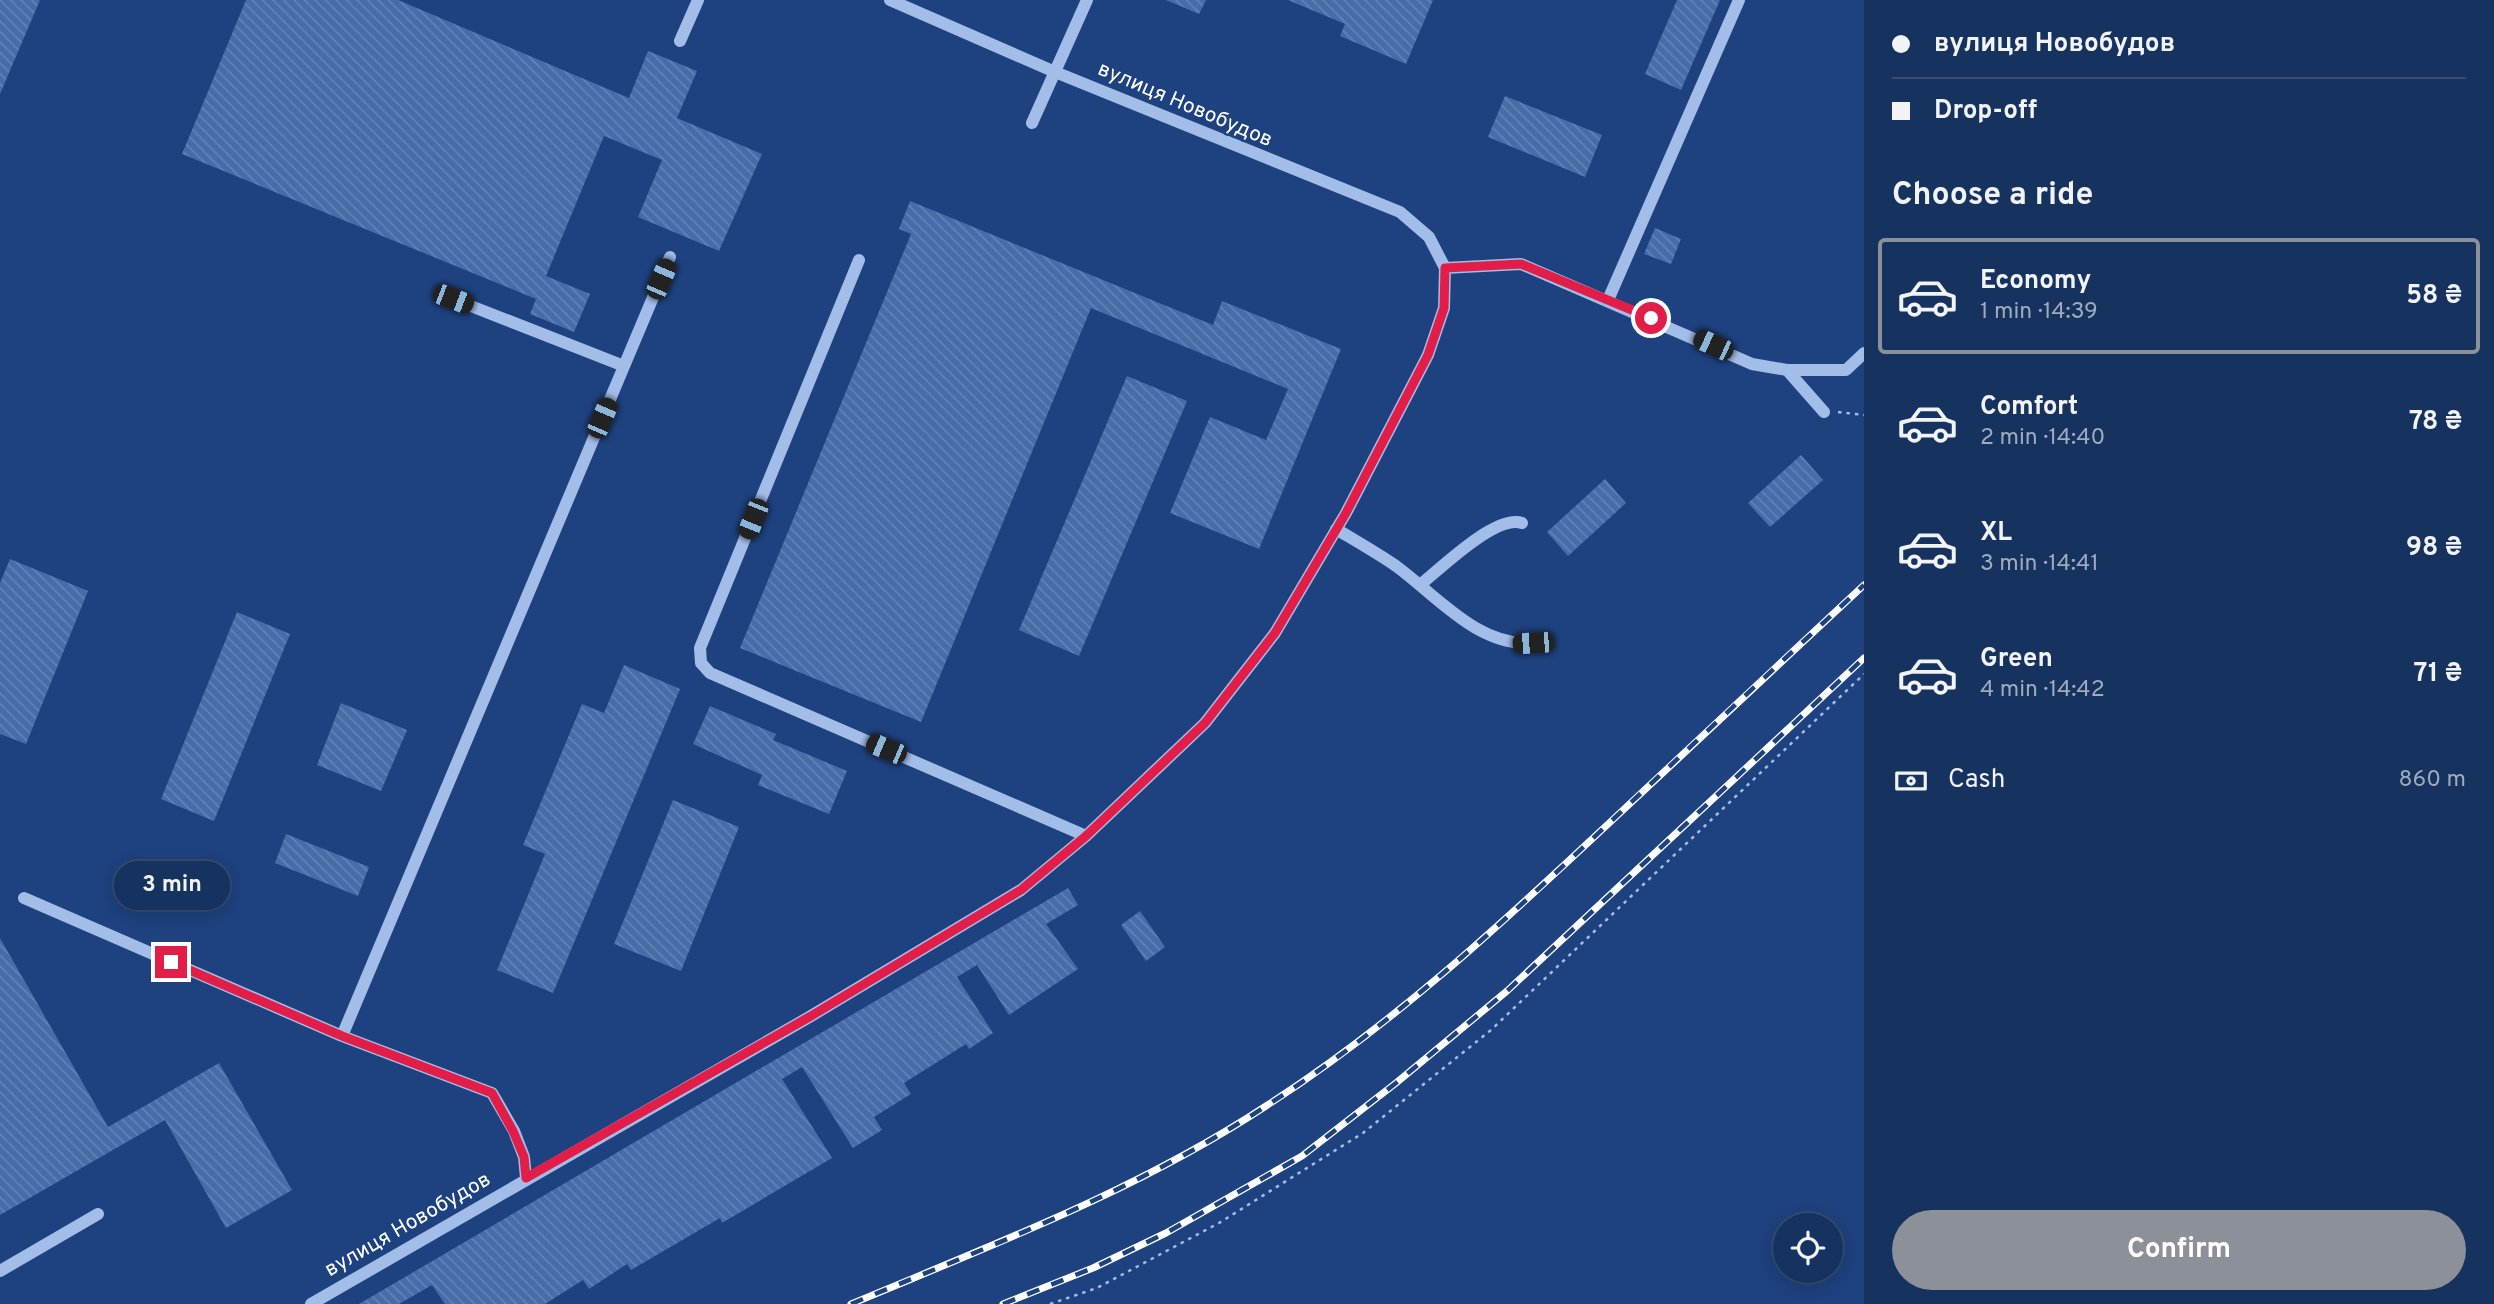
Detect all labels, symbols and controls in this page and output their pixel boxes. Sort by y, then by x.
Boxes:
text: вулиця Новобудов [1934,28,2175,61]
street label: вулиця Новобудов [1093,56,1277,154]
text: Drop-off [1934,95,2037,128]
text: Choose a ride [1892,176,2093,216]
car [644,256,679,302]
icon: car [1896,265,1959,328]
text: Economy [1980,265,2091,298]
text: 58 ₴ [2406,280,2462,313]
car [430,282,477,316]
text: 1 min · 14:39 [1980,298,2098,327]
route start [1635,302,1667,334]
car [1690,327,1737,363]
icon: car [1896,391,1959,454]
text: Comfort [1980,391,2078,424]
car [585,395,620,441]
text: 78 ₴ [2409,406,2462,439]
text: 2 min · 14:40 [1980,424,2105,453]
car [736,496,771,542]
icon: car [1896,517,1959,580]
text: XL [1980,517,2012,550]
text: 98 ₴ [2406,532,2462,565]
text: 3 min · 14:41 [1980,550,2099,579]
car [1512,631,1555,655]
icon: car [1896,643,1959,706]
text: Green [1980,643,2053,676]
text: 71 ₴ [2414,658,2462,691]
text: 4 min · 14:42 [1980,676,2105,705]
car [863,731,910,767]
icon: cash [1892,762,1930,800]
text: Cash [1948,764,2005,797]
text: 860 m [2399,766,2466,795]
callout: 3 min [113,860,229,909]
text: 3 min [142,871,202,900]
route end [155,946,187,978]
street label: вулиця Новобудов [320,1166,496,1284]
button: Confirm [1892,1210,2466,1290]
map controls [1773,1213,1843,1283]
button: locate [1773,1213,1843,1283]

